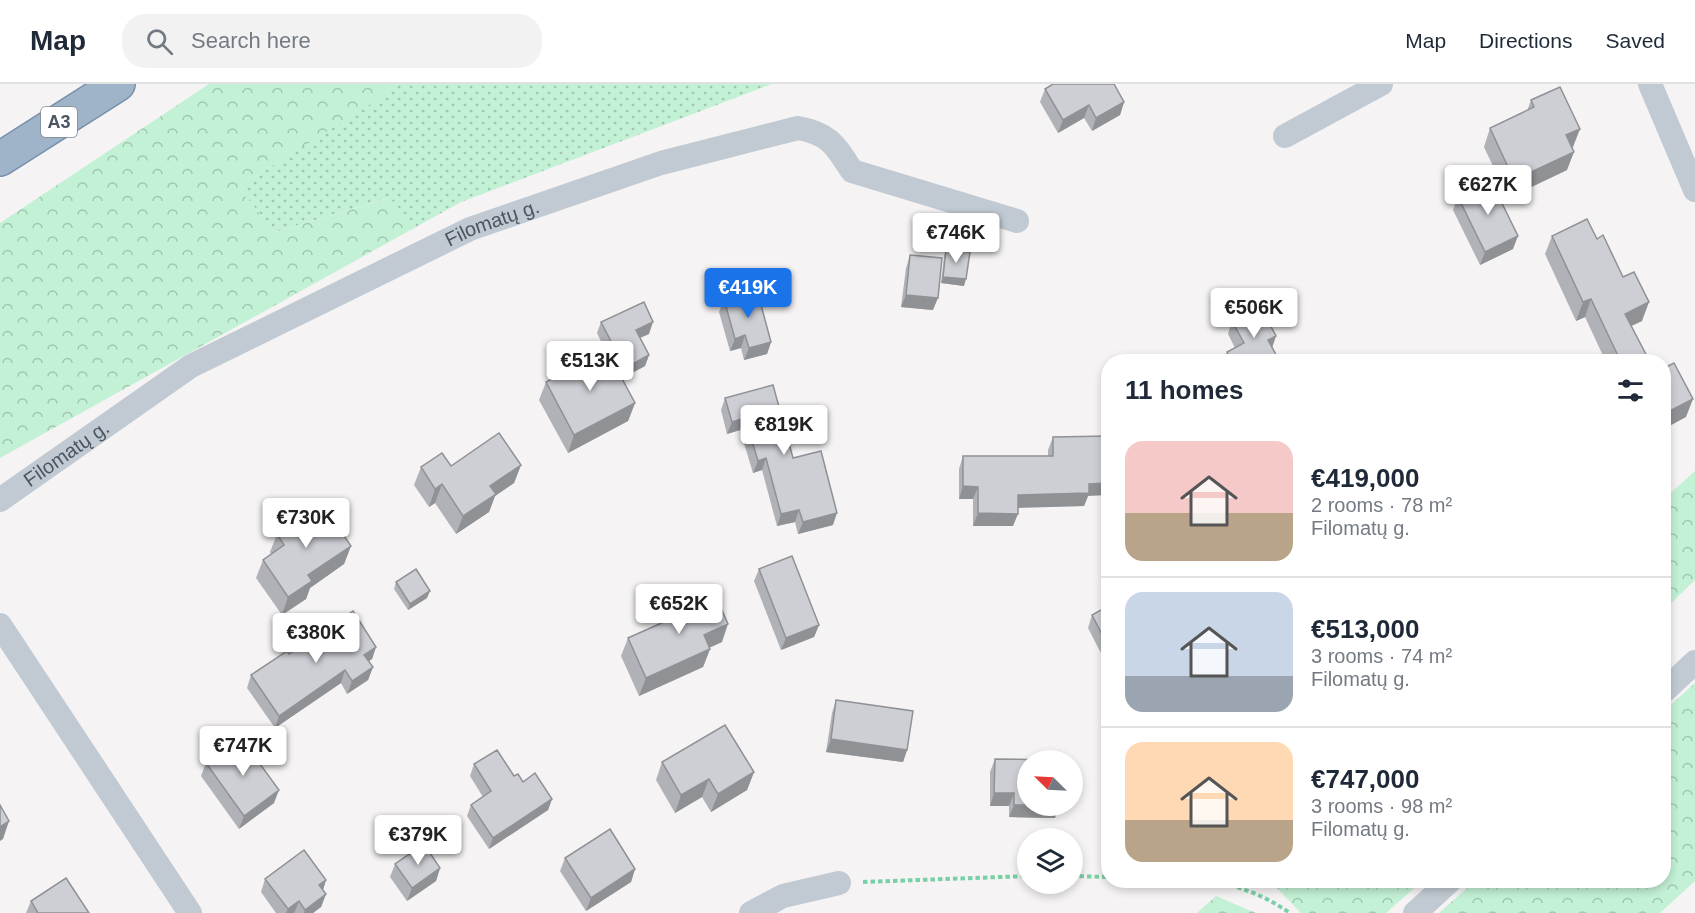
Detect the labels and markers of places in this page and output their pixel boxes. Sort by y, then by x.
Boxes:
pin: €627K [1446,165,1530,216]
pin: €746K [914,213,998,264]
pin: €419K [706,268,790,319]
pin: €506K [1212,288,1296,339]
pin: €513K [548,341,632,392]
pin: €819K [742,405,826,456]
pin: €730K [264,498,348,549]
pin: €652K [637,584,721,635]
pin: €380K [274,613,358,664]
pin: €747K [201,726,285,777]
pin: €379K [376,815,460,866]

